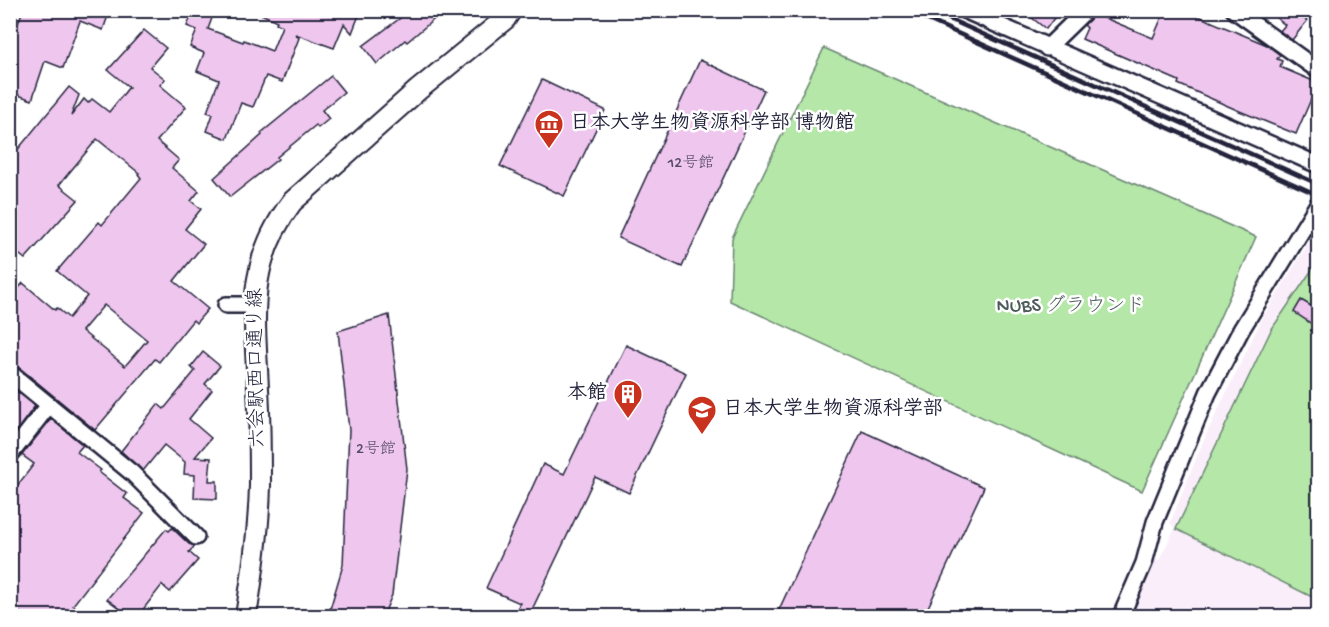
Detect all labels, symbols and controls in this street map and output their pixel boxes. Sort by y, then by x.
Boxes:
museum icon: 日本大学生物資源科学部 博物館 [533,108,565,150]
place label: 日本大学生物資源科学部 博物館 [570,111,855,136]
house number: 12号館 [667,154,714,174]
street label: 六会駅西口通り線 [243,288,271,448]
park label: NUBS グラウンド [997,294,1145,319]
building icon: 本館 [612,378,644,420]
place label: 本館 [567,381,607,406]
school or university icon: 日本大学生物資源科学部 [686,394,718,436]
place label: 日本大学生物資源科学部 [723,397,943,422]
house number: 2号館 [356,440,396,460]

